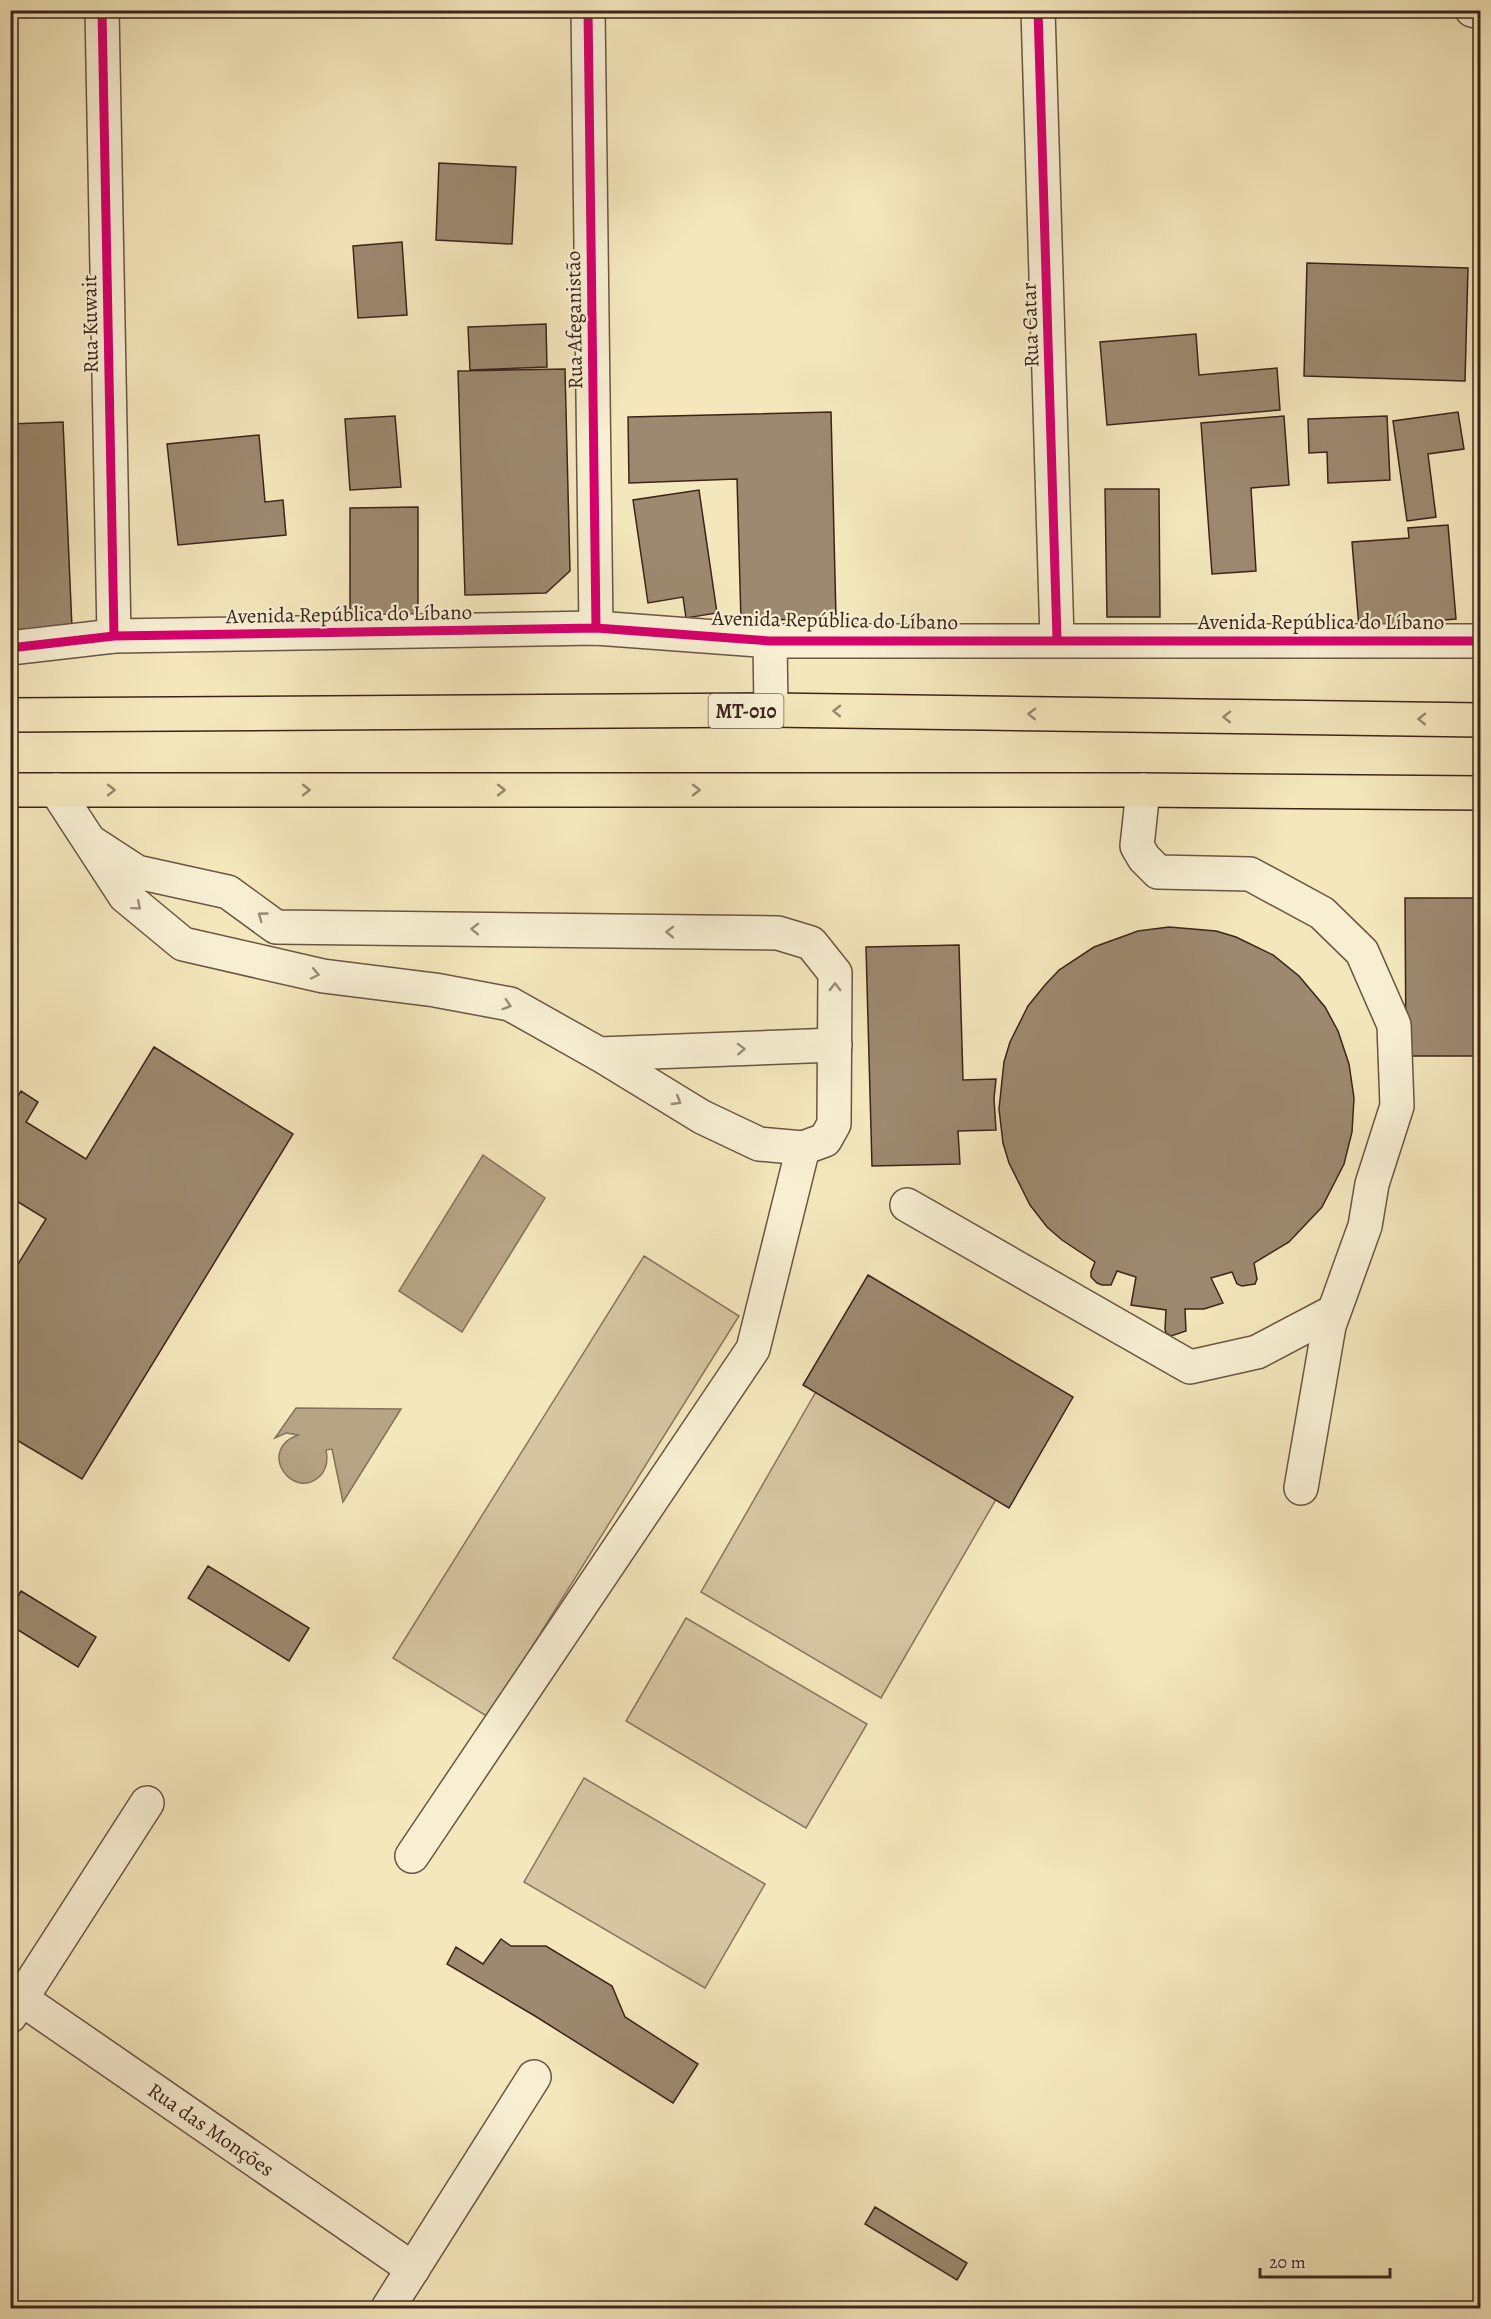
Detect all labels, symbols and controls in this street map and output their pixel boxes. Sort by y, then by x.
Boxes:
street label: Rua Afeganistão [559,250,589,390]
street label: Rua Kuwait [75,274,105,374]
street label: Rua Catar [1015,282,1045,368]
street label: Avenida República do Líbano [225,598,472,630]
street label: Avenida República do Líbano [711,604,958,636]
street label: Avenida República do Líbano [1197,608,1444,636]
road number: MT-010 [708,694,783,728]
one-way arrow [833,705,842,718]
one-way arrow [1028,708,1037,720]
one-way arrow [1223,711,1232,723]
one-way arrow [1418,713,1427,726]
one-way arrow [106,784,115,796]
one-way arrow [301,784,310,796]
one-way arrow [496,784,505,796]
one-way arrow [691,784,700,796]
one-way arrow [130,899,141,910]
one-way arrow [258,913,269,924]
one-way arrow [470,923,479,935]
one-way arrow [665,925,674,938]
one-way arrow [310,967,320,980]
one-way arrow [829,982,841,991]
one-way arrow [502,998,512,1011]
one-way arrow [737,1043,746,1055]
one-way arrow [671,1094,681,1106]
street label: Rua das Monções [142,2076,280,2183]
scale bar [1260,2241,1390,2279]
text: 20 m [1269,2250,1306,2274]

